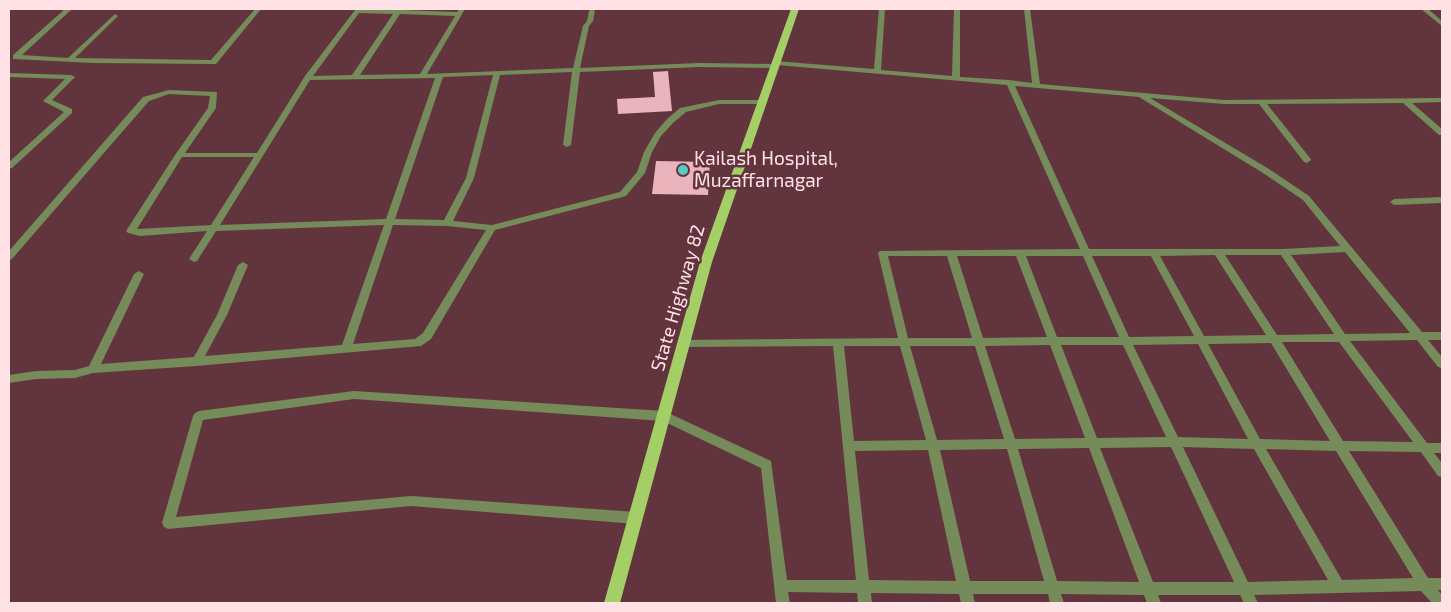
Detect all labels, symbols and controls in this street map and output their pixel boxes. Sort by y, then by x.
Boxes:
place label: Kailash Hospital, Muzaffarnagar [694,148,838,192]
marker: Kailash Hospital, Muzaffarnagar [676,163,690,177]
street label: State Highway 82 [646,222,710,374]

